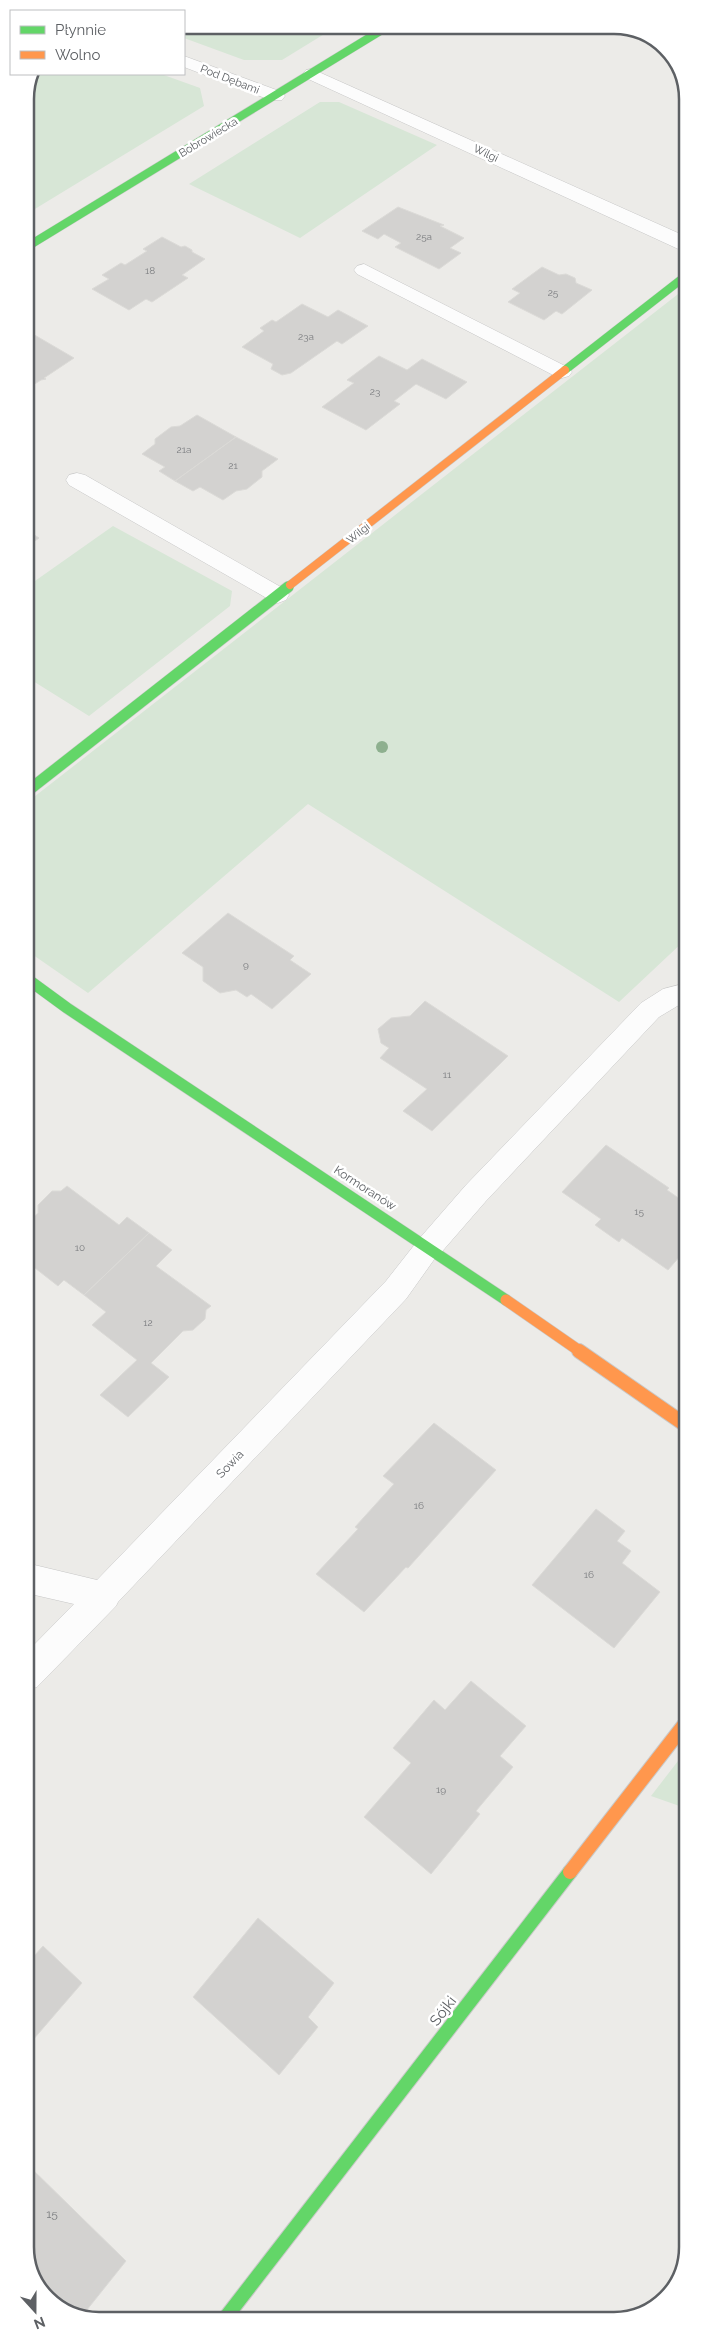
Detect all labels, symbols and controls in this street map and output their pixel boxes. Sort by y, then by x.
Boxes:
legend [10,10,185,75]
text: Płynnie [55,21,106,39]
text: Wolno [55,46,100,64]
street label: Pod Dębami [198,62,261,97]
street label: Bobrowiecka [176,115,240,160]
street label: Wilgi [471,142,500,165]
house number: 25a [416,231,432,242]
house number: 18 [145,265,155,276]
house number: 25 [548,287,559,298]
house number: 23a [298,331,314,342]
house number: 23 [370,386,380,397]
house number: 21a [177,444,191,455]
house number: 21 [228,460,238,471]
street label: Wilgi [344,520,373,547]
house number: 9 [243,959,249,970]
house number: 11 [443,1069,452,1080]
street label: Kormoranów [331,1163,399,1213]
house number: 15 [634,1206,644,1217]
house number: 10 [75,1242,85,1253]
house number: 12 [143,1317,153,1328]
street label: Sowia [213,1447,247,1481]
house number: 16 [414,1500,424,1511]
house number: 16 [584,1569,594,1580]
house number: 19 [436,1784,446,1795]
street label: Sójki [426,1993,460,2029]
house number: 15 [46,2207,58,2221]
north arrow [10,2286,60,2336]
text: N [32,2314,48,2333]

